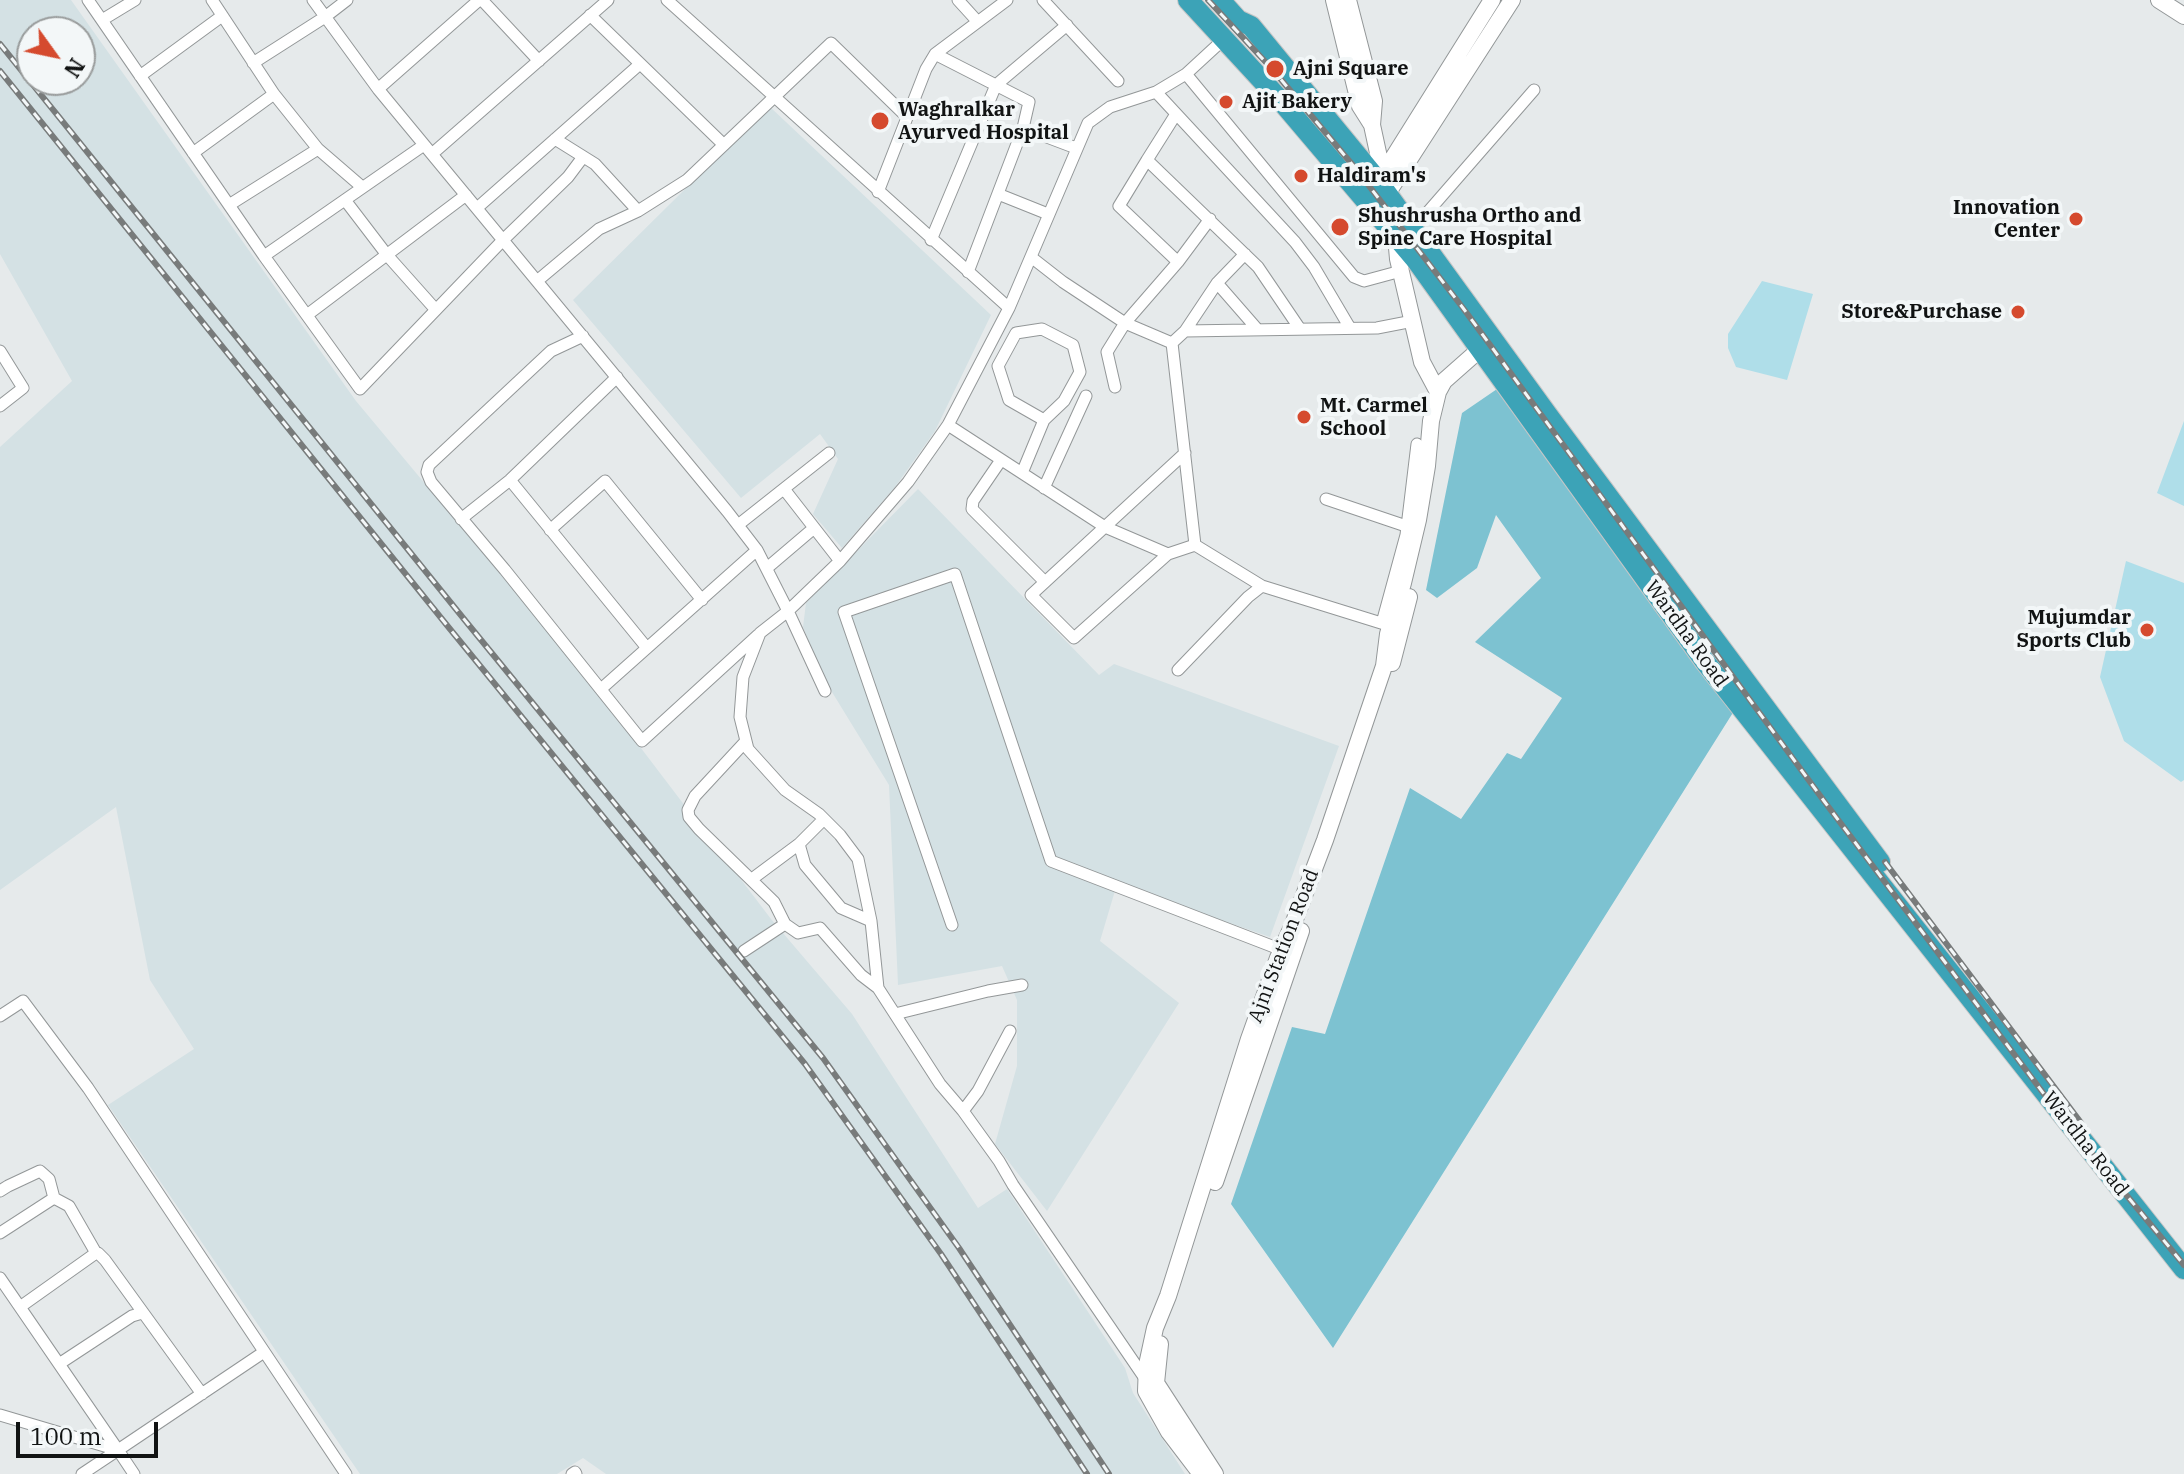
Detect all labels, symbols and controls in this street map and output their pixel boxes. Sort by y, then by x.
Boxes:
north arrow [16,16,96,96]
text: N [58,53,92,83]
place label: Ajni Square [1293,57,1409,81]
marker: Ajni Square [1264,58,1286,80]
place label: Ajit Bakery [1242,90,1352,114]
marker: Ajit Bakery [1217,93,1235,111]
place label: Waghralkar Ayurved Hospital [898,98,1069,145]
marker: Waghralkar Ayurved Hospital [869,110,891,132]
place label: Haldiram's [1317,164,1426,188]
marker: Haldiram's [1292,167,1310,185]
place label: Innovation Center [1953,196,2060,243]
place label: Shushrusha Ortho and Spine Care Hospital [1358,204,1581,251]
marker: Innovation Center [2067,210,2085,228]
marker: Shushrusha Ortho and Spine Care Hospital [1329,216,1351,238]
place label: Store&Purchase [1841,300,2002,324]
marker: Store&Purchase [2009,303,2027,321]
place label: Mt. Carmel School [1320,394,1428,441]
marker: Mt. Carmel School [1295,408,1313,426]
street label: Wardha Road [1639,576,1733,692]
place label: Mujumdar Sports Club [2016,606,2131,653]
marker: Mujumdar Sports Club [2138,621,2156,639]
street label: Ajni Station Road [1244,866,1324,1026]
street label: Wardha Road [2037,1087,2133,1201]
scale bar [20,1406,162,1456]
text: 100 m [30,1420,102,1452]

